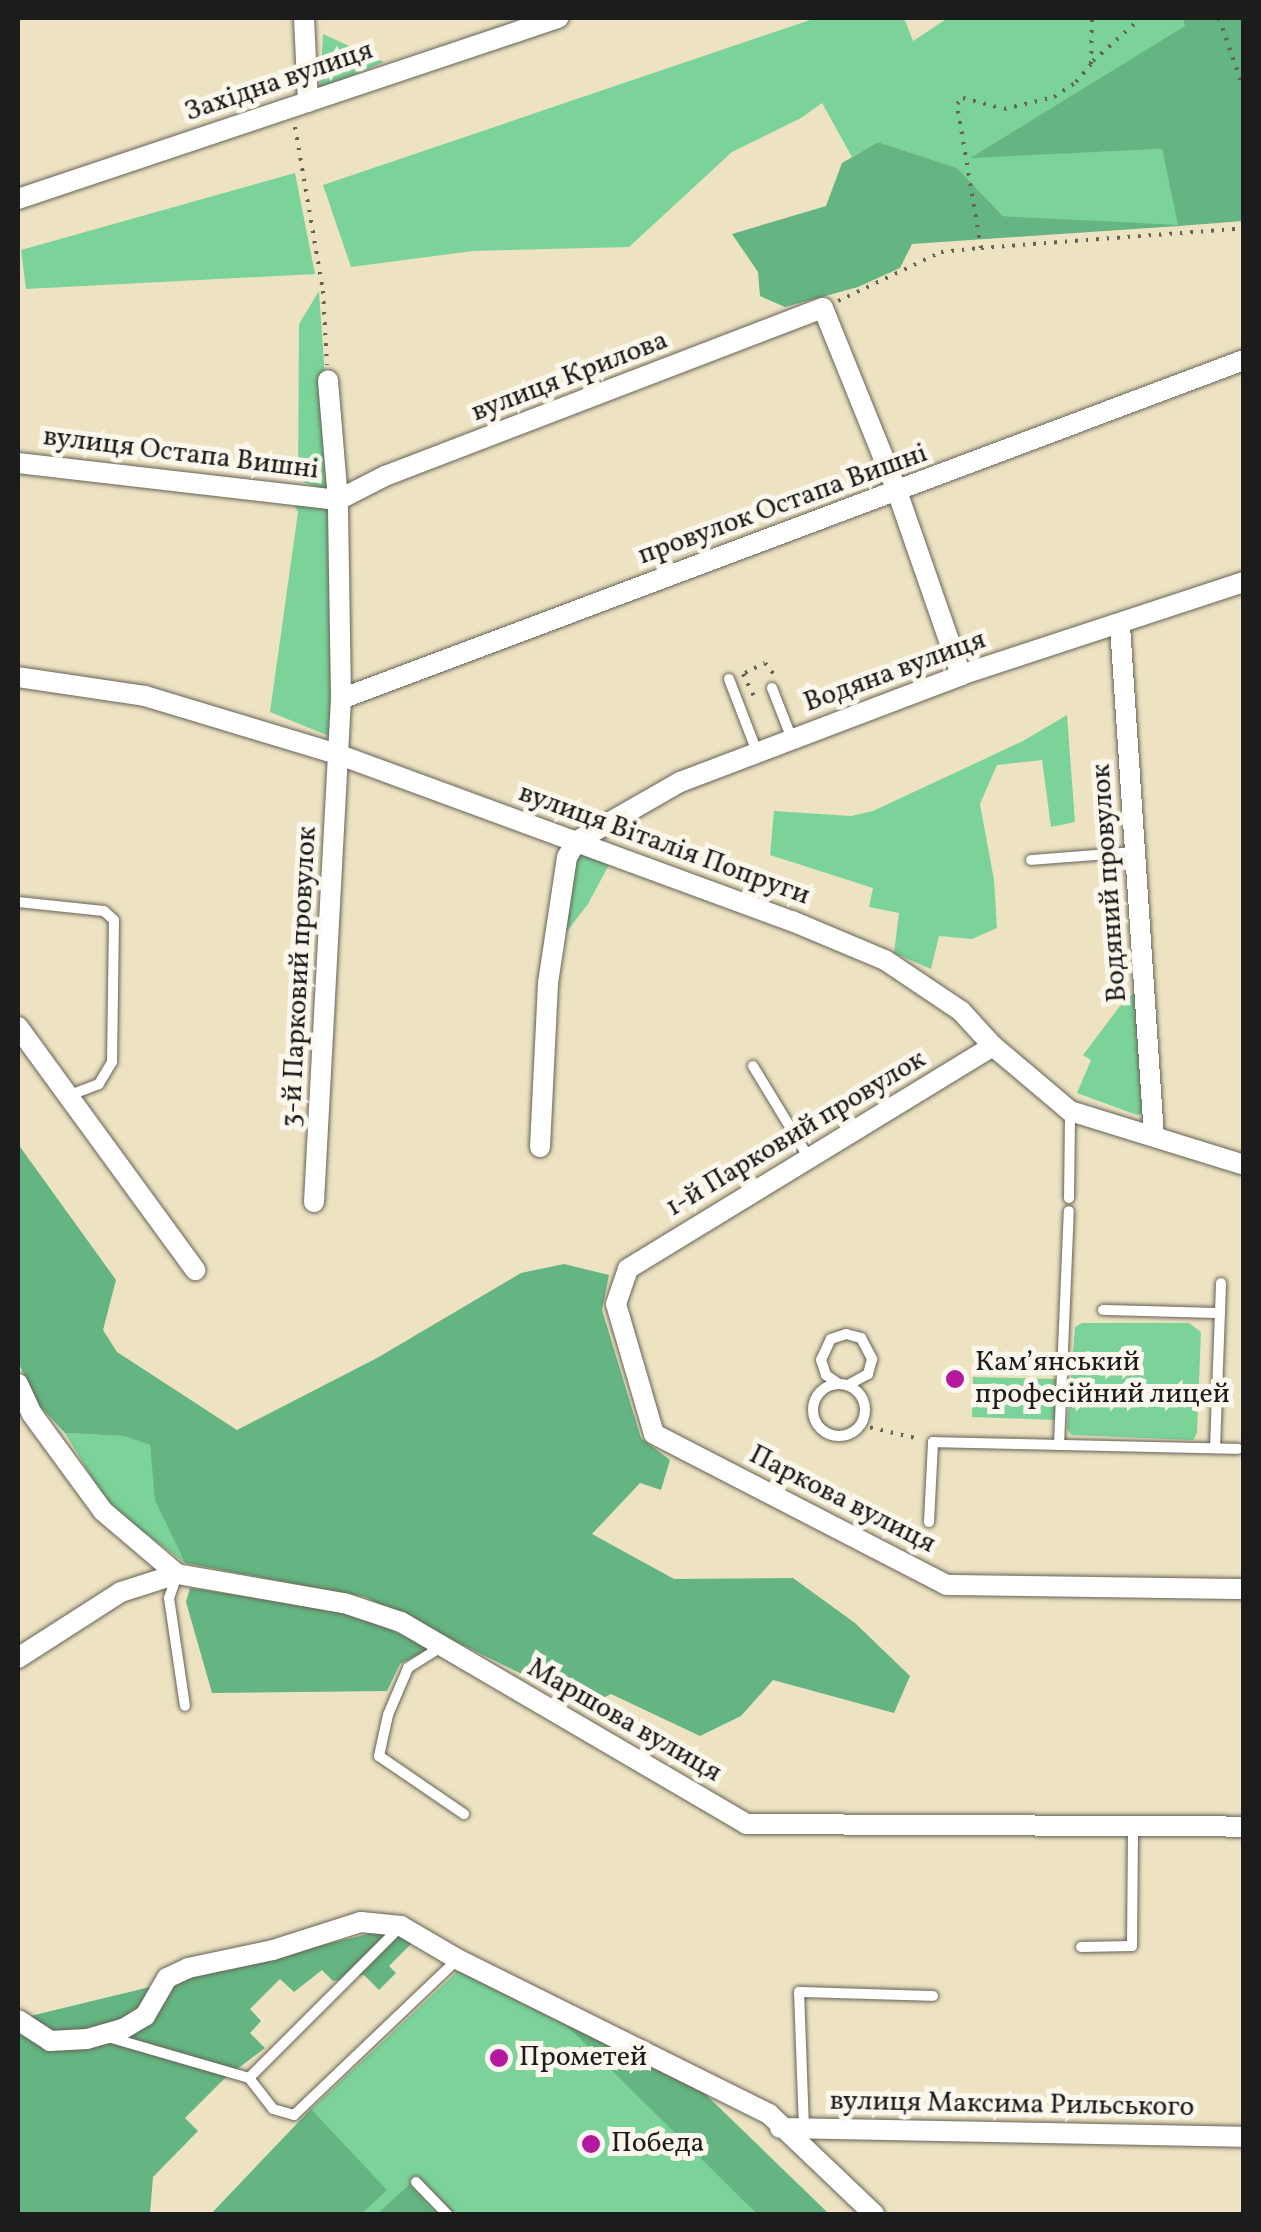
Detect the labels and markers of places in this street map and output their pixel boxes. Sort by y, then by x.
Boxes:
place label: Кам’янський професійний лицей [975,1346,1230,1412]
marker: Кам’янський професійний лицей [944,1368,966,1390]
place label: Прометей [519,2041,647,2075]
marker: Прометей [488,2047,510,2069]
place label: Победа [611,2127,705,2161]
marker: Победа [580,2133,602,2155]

